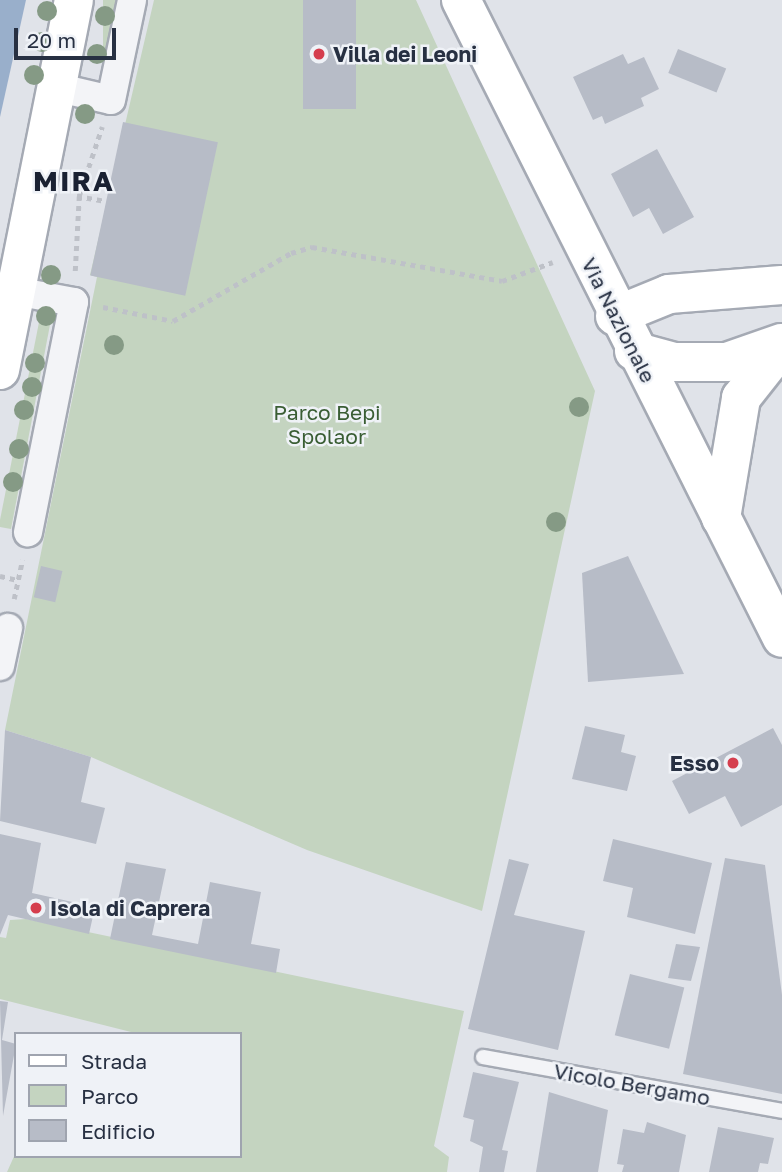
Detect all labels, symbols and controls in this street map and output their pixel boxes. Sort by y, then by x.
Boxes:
scale bar [18,14,119,58]
text: 20 m [27,27,76,53]
place label: Villa dei Leoni [333,41,477,67]
marker: Villa dei Leoni [311,46,327,62]
district label: MIRA [34,164,114,198]
street label: Via Nazionale [577,253,661,387]
park label: Parco Bepi Spolaor [273,399,381,449]
place label: Esso [670,750,719,776]
marker: Esso [725,755,741,771]
place label: Isola di Caprera [50,895,210,921]
marker: Isola di Caprera [28,900,44,916]
legend [14,1032,242,1158]
text: Strada [81,1048,147,1074]
street label: Vicolo Bergamo [552,1058,712,1110]
text: Parco [81,1083,138,1109]
text: Edificio [81,1118,155,1144]

